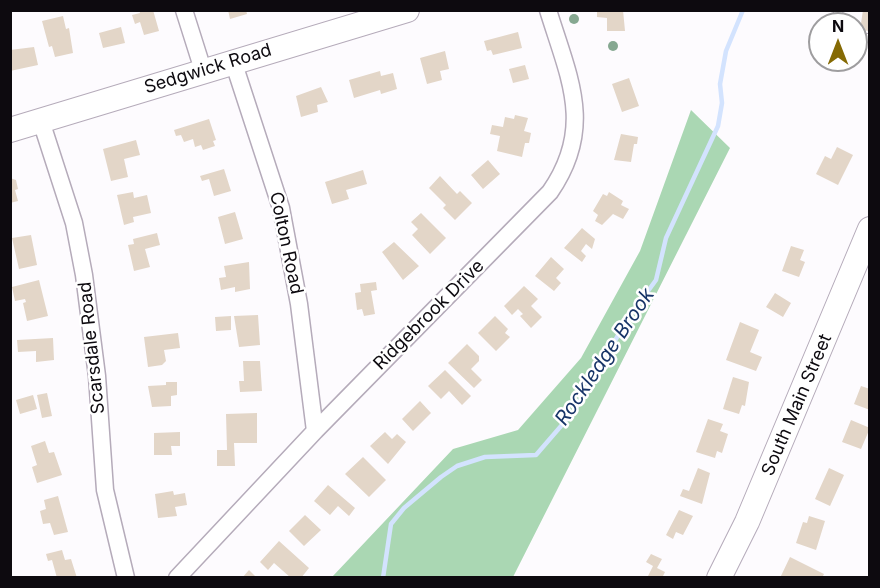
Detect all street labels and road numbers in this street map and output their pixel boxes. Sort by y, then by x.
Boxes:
street label: Sedgwick Road [142,39,274,99]
street label: Colton Road [265,190,307,296]
street label: Ridgebrook Drive [369,255,489,375]
street label: Scarsdale Road [74,281,110,415]
street label: South Main Street [757,331,837,479]

